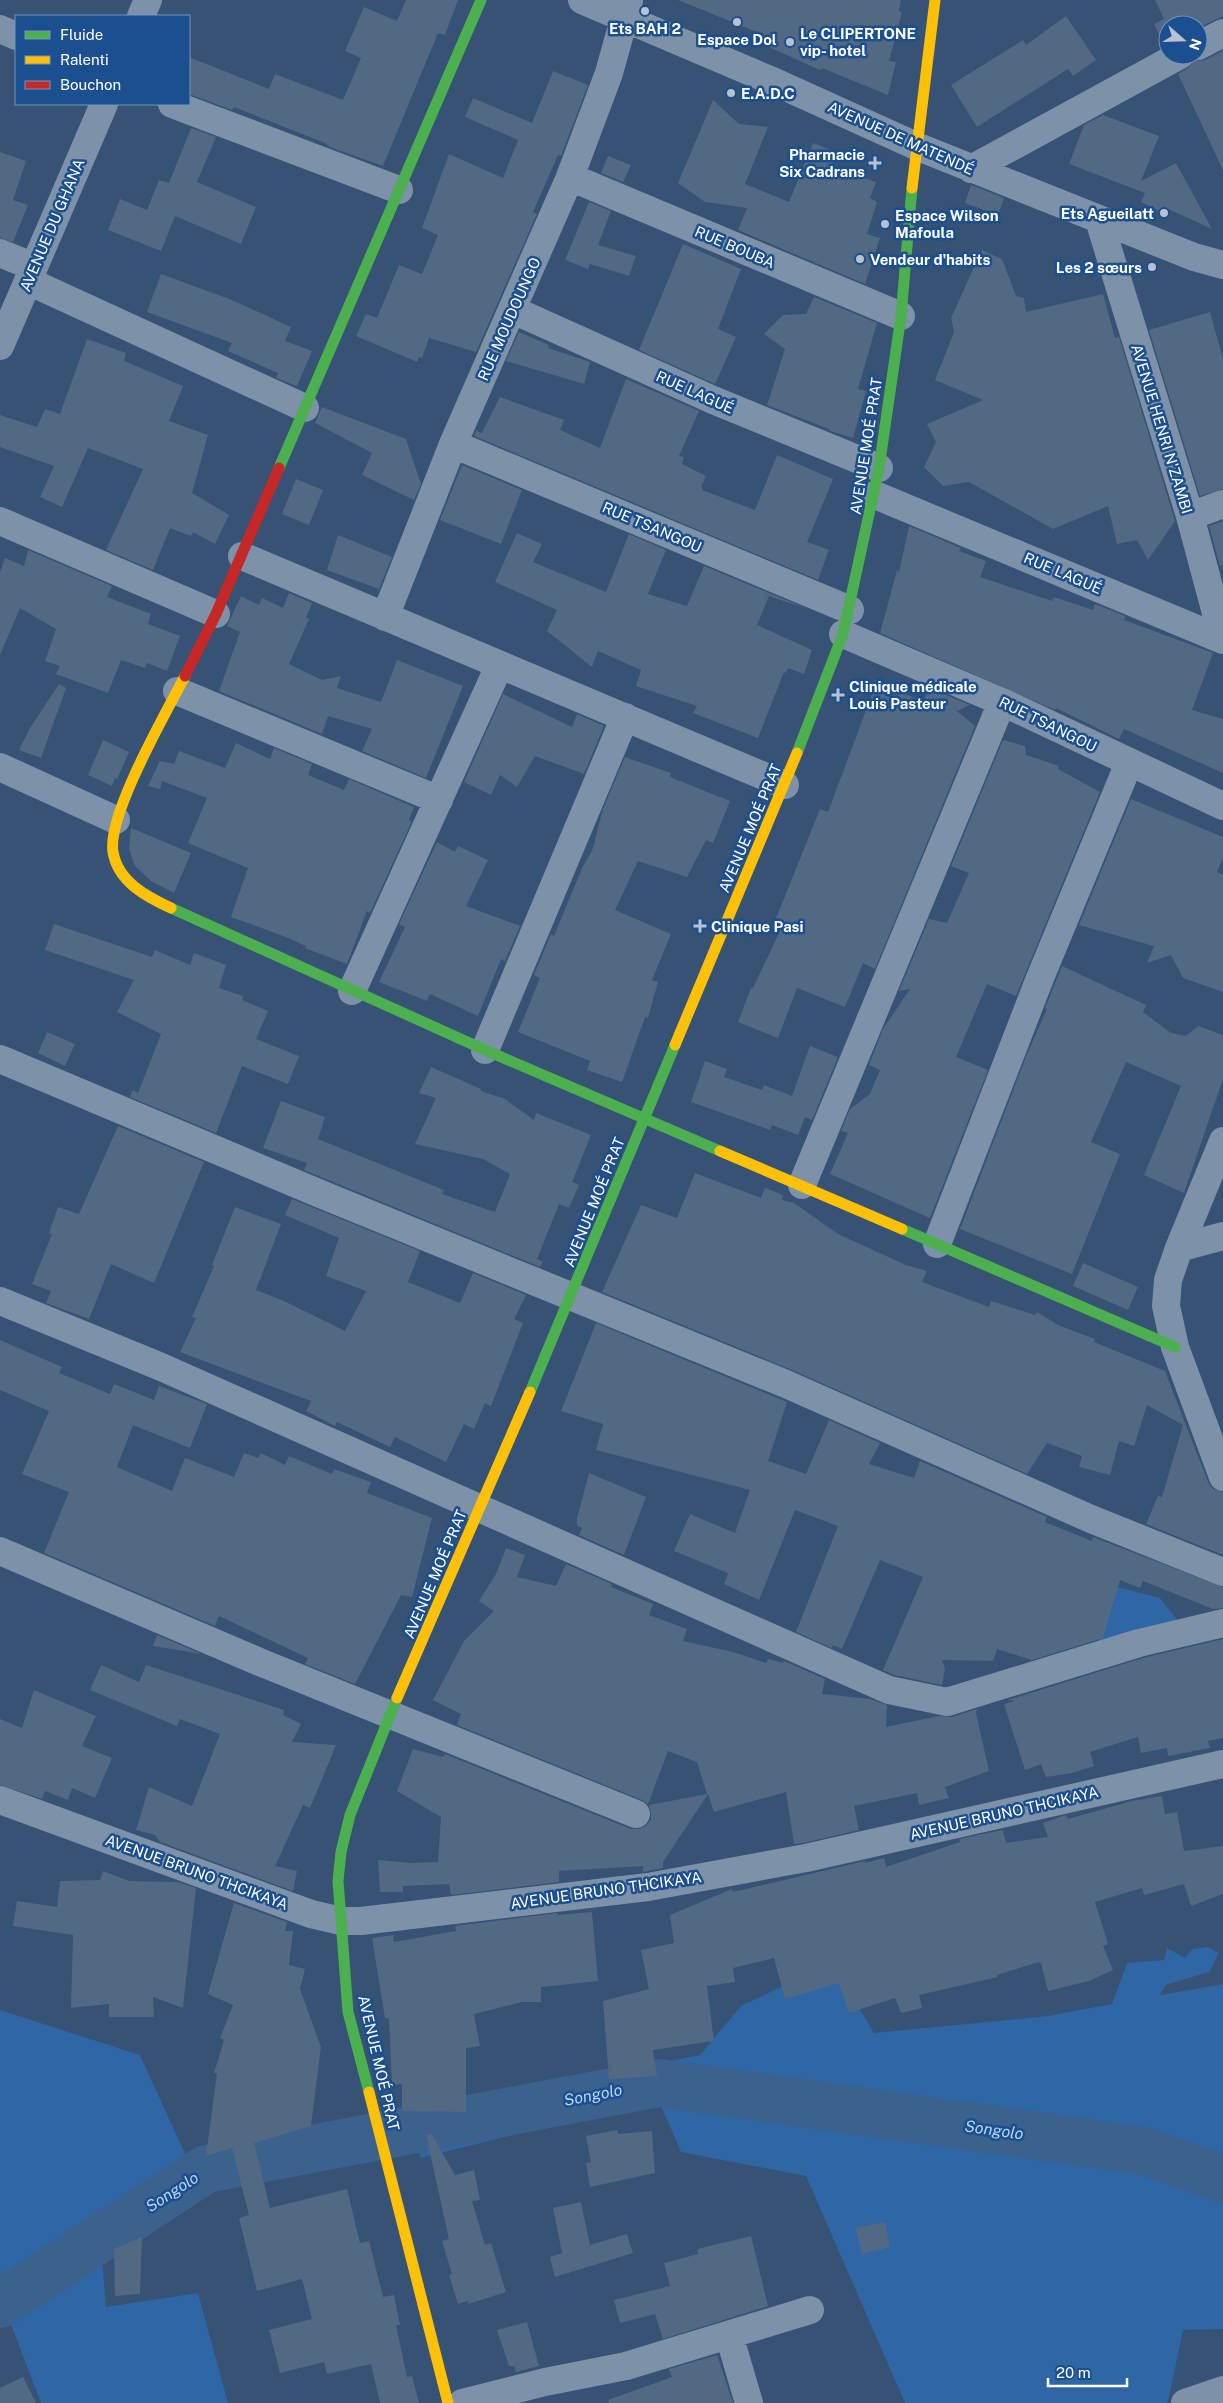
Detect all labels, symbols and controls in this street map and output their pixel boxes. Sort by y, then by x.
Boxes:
marker: Ets BAH 2 [639,5,651,17]
legend [15,15,190,105]
north arrow [1158,15,1208,65]
marker: Espace Dol [731,16,743,28]
place label: Ets BAH 2 [609,20,681,37]
place label: Le CLIPERTONE vip- hotel [800,25,916,59]
text: Fluide [60,26,103,43]
place label: Espace Dol [697,31,777,48]
marker: Le CLIPERTONE vip- hotel [784,36,796,48]
text: N [1186,37,1205,52]
text: Ralenti [60,51,109,68]
text: Bouchon [60,76,121,93]
place label: E.A.D.C [741,85,795,102]
marker: E.A.D.C [725,87,737,99]
street label: AVENUE DE MATENDÉ [825,98,977,178]
place label: Pharmacie Six Cadrans [779,146,865,180]
street label: AVENUE DU GHANA [16,156,88,294]
marker: Pharmacie Six Cadrans [869,157,881,169]
place label: Ets Agueilatt [1061,205,1154,222]
place label: Espace Wilson Mafoula [895,207,999,241]
marker: Ets Agueilatt [1158,207,1170,219]
marker: Espace Wilson Mafoula [879,218,891,230]
street label: RUE BOUBA [692,223,778,272]
place label: Vendeur d'habits [870,251,991,268]
marker: Vendeur d'habits [854,253,866,265]
street label: RUE MOUDOUNGO [474,255,544,383]
place label: Les 2 sœurs [1056,259,1142,276]
marker: Les 2 sœurs [1146,261,1158,273]
street label: AVENUE HENRI N'ZAMBI [1128,342,1196,516]
street label: RUE LAGUÉ [654,367,736,417]
street label: AVENUE MOÉ PRAT [847,376,885,516]
street label: RUE TSANGOU [600,498,704,556]
street label: RUE LAGUÉ [1021,549,1105,597]
place label: Clinique médicale Louis Pasteur [849,678,977,712]
marker: Clinique médicale Louis Pasteur [831,688,845,702]
street label: RUE TSANGOU [996,693,1100,755]
street label: AVENUE MOÉ PRAT [715,761,785,895]
place label: Clinique Pasi [711,918,804,935]
marker: Clinique Pasi [693,919,707,933]
street label: AVENUE MOÉ PRAT [560,1135,628,1269]
street label: AVENUE MOÉ PRAT [400,1507,470,1641]
street label: AVENUE BRUNO THCIKAYA [908,1783,1100,1843]
street label: AVENUE BRUNO THCIKAYA [103,1831,291,1913]
street label: AVENUE BRUNO THCIKAYA [509,1868,703,1912]
street label: AVENUE MOÉ PRAT [355,1994,403,2132]
water label: Songolo [562,2080,624,2110]
water label: Songolo [963,2116,1025,2144]
water label: Songolo [142,2168,202,2216]
scale bar [1048,2356,1127,2388]
text: 20 m [1056,2364,1091,2381]

